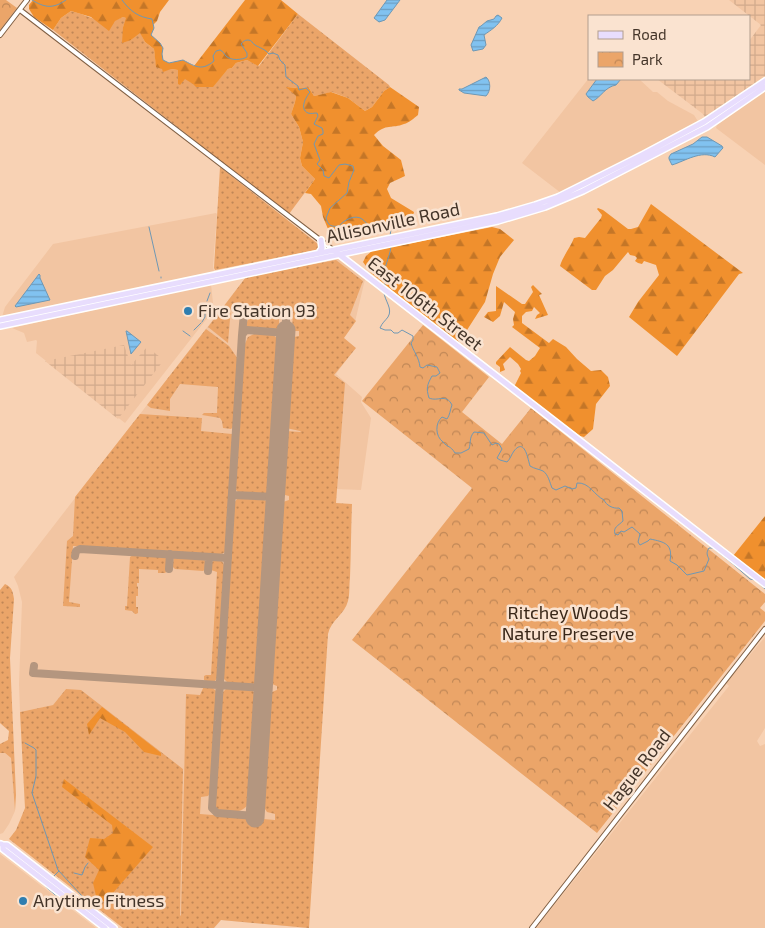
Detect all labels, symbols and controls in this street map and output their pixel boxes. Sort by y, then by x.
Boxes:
legend [588,15,750,80]
text: Road [632,25,667,43]
text: Park [632,50,663,68]
street label: Allisonville Road [324,197,462,247]
street label: East 106th Street [364,252,488,355]
place label: Fire Station 93 [198,299,316,321]
marker: Fire Station 93 [182,305,194,317]
park label: Ritchey Woods Nature Preserve [502,601,634,644]
street label: Hague Road [598,724,675,815]
place label: Anytime Fitness [33,889,164,911]
marker: Anytime Fitness [17,895,29,907]

